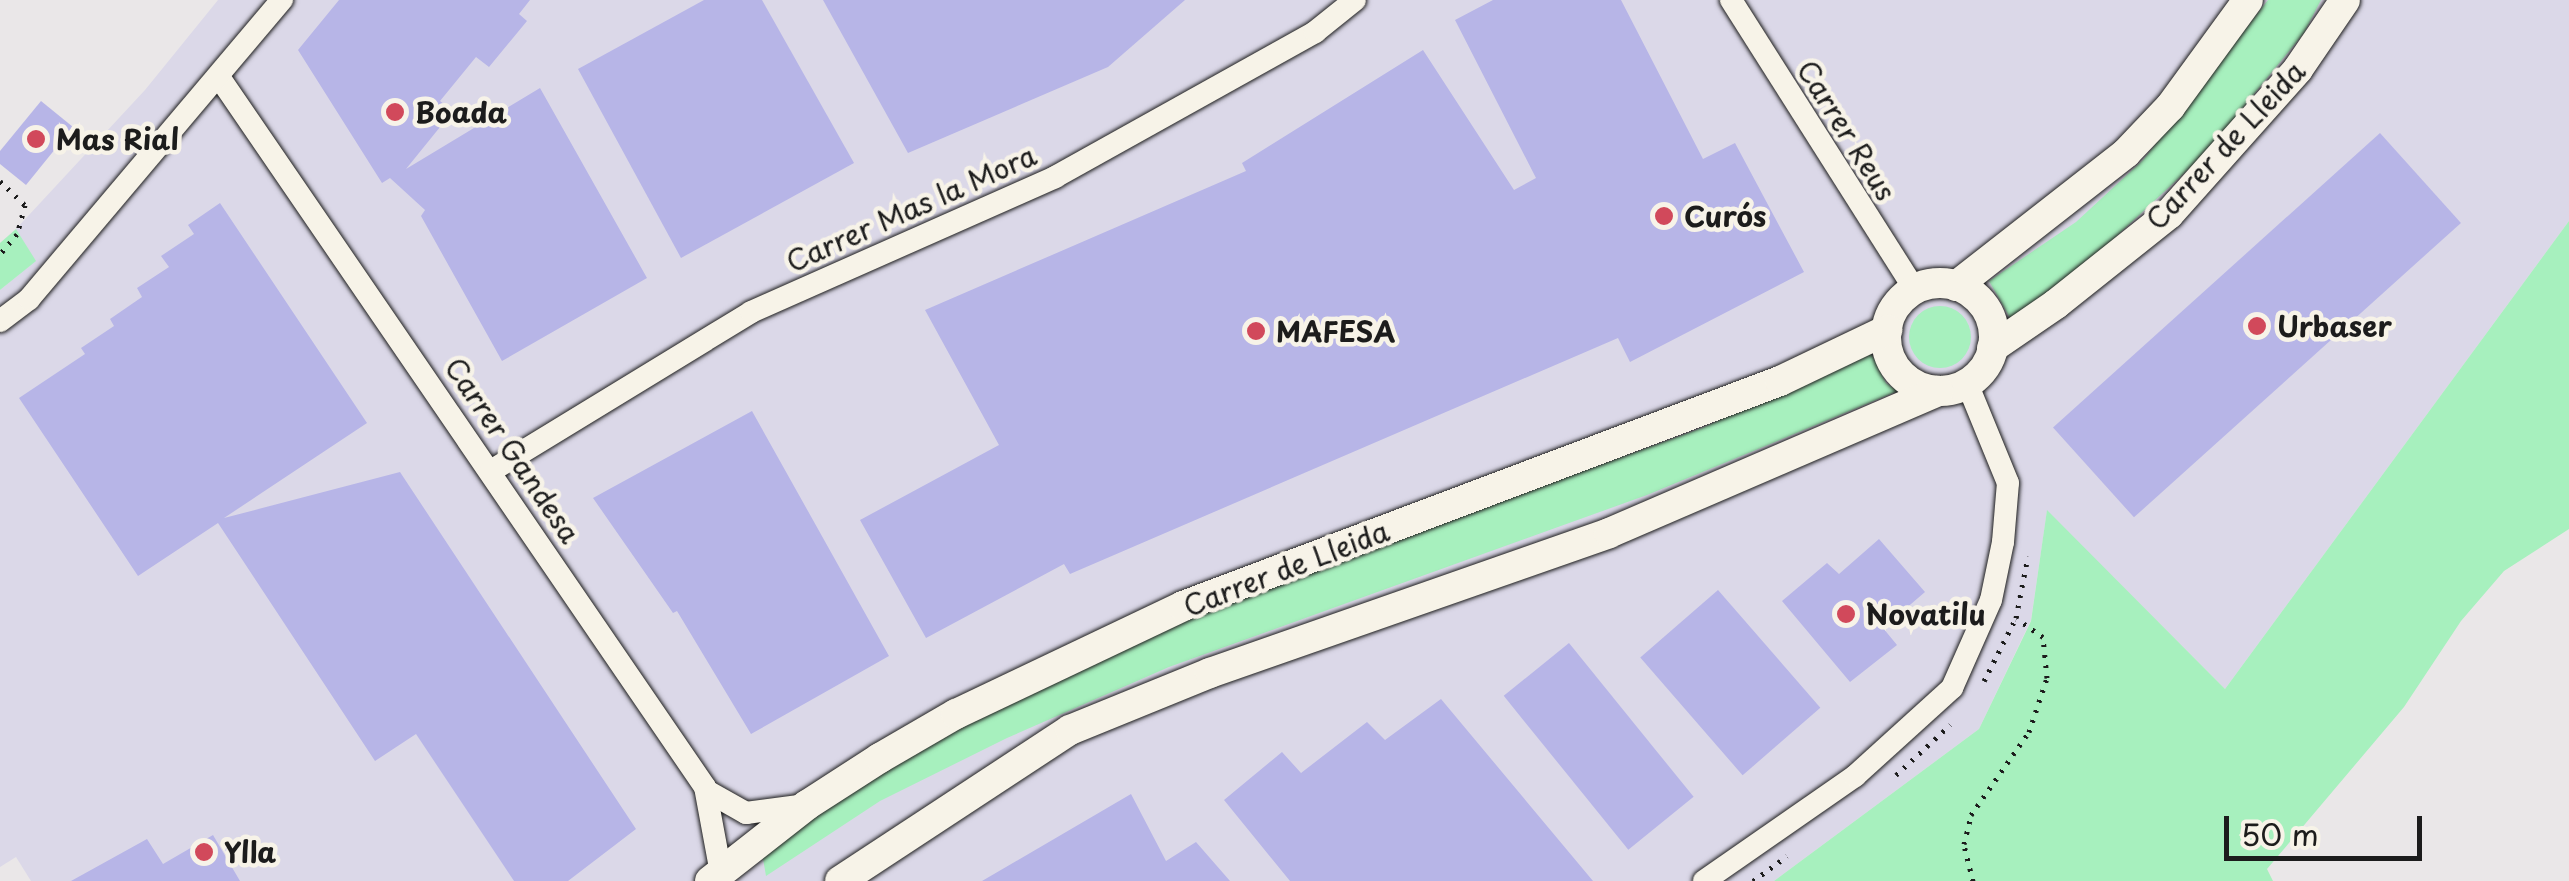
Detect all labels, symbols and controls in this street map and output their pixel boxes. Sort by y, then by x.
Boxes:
street label: Carrer Reus [1790,53,1904,207]
street label: Carrer de Lleida [2138,54,2312,236]
place label: Boada [415,95,507,129]
marker: Boada [384,101,406,123]
place label: Mas Rial [56,122,180,156]
marker: Mas Rial [25,128,47,150]
street label: Carrer Mas la Mora [781,138,1041,278]
place label: Curós [1684,199,1766,233]
marker: Curós [1653,205,1675,227]
place label: Urbaser [2277,309,2392,343]
place label: MAFESA [1276,314,1395,348]
marker: Urbaser [2246,315,2268,337]
marker: MAFESA [1245,320,1267,342]
street label: Carrer Gandesa [438,351,588,549]
street label: Carrer de Lleida [1178,513,1394,623]
place label: Novatilu [1866,597,1986,631]
marker: Novatilu [1835,603,1857,625]
scale bar [2229,796,2426,858]
text: 50 m [2241,811,2319,856]
place label: Ylla [224,835,276,869]
marker: Ylla [193,841,215,863]

